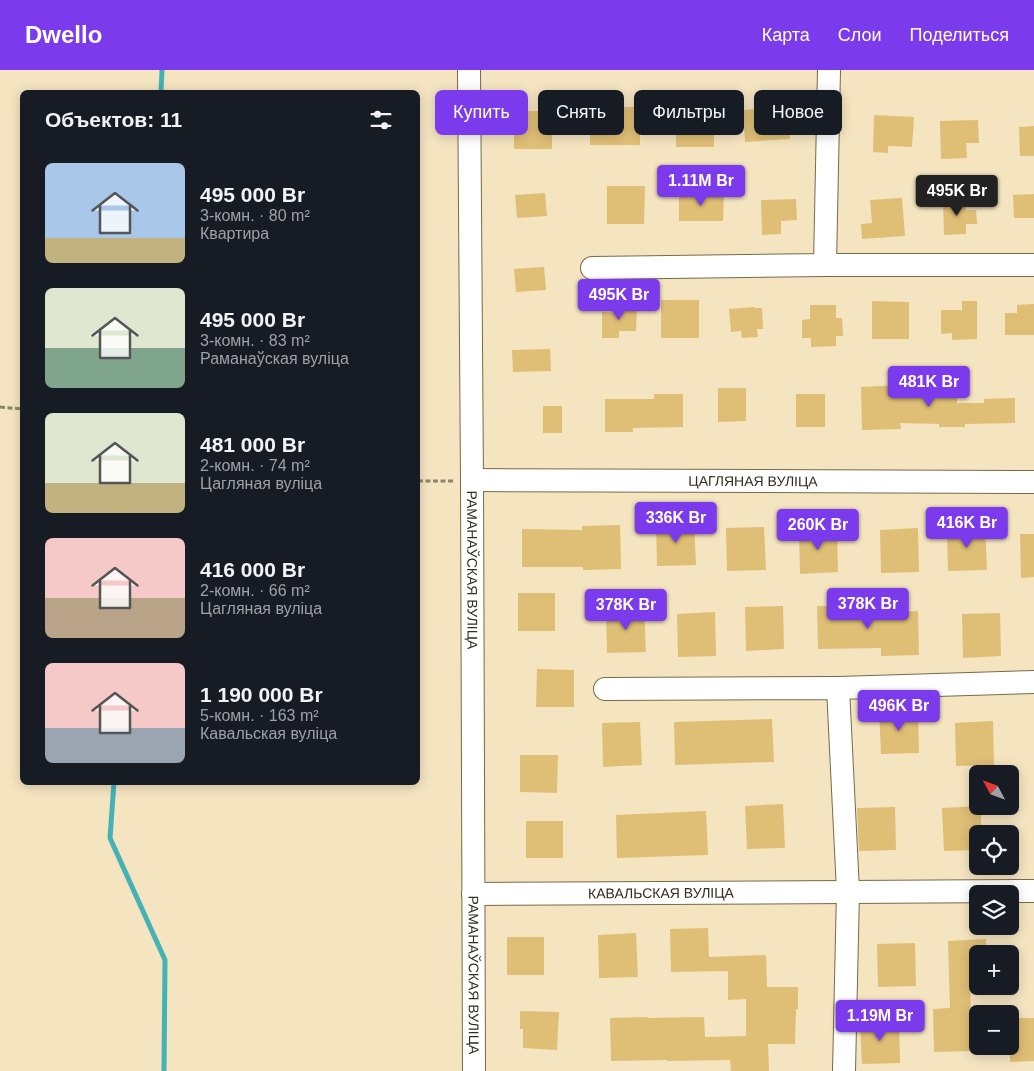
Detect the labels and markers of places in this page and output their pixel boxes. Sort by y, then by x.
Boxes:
pin: 1.11M Br [649,164,753,207]
pin: 495K Br [911,174,1003,217]
pin: 495K Br [573,278,665,321]
pin: 481K Br [883,366,975,408]
pin: 336K Br [630,502,722,544]
pin: 416K Br [921,506,1013,549]
pin: 260K Br [772,508,864,551]
pin: 378K Br [580,588,672,631]
pin: 378K Br [822,588,914,630]
pin: 496K Br [853,690,945,732]
pin: 1.19M Br [828,1000,932,1042]

